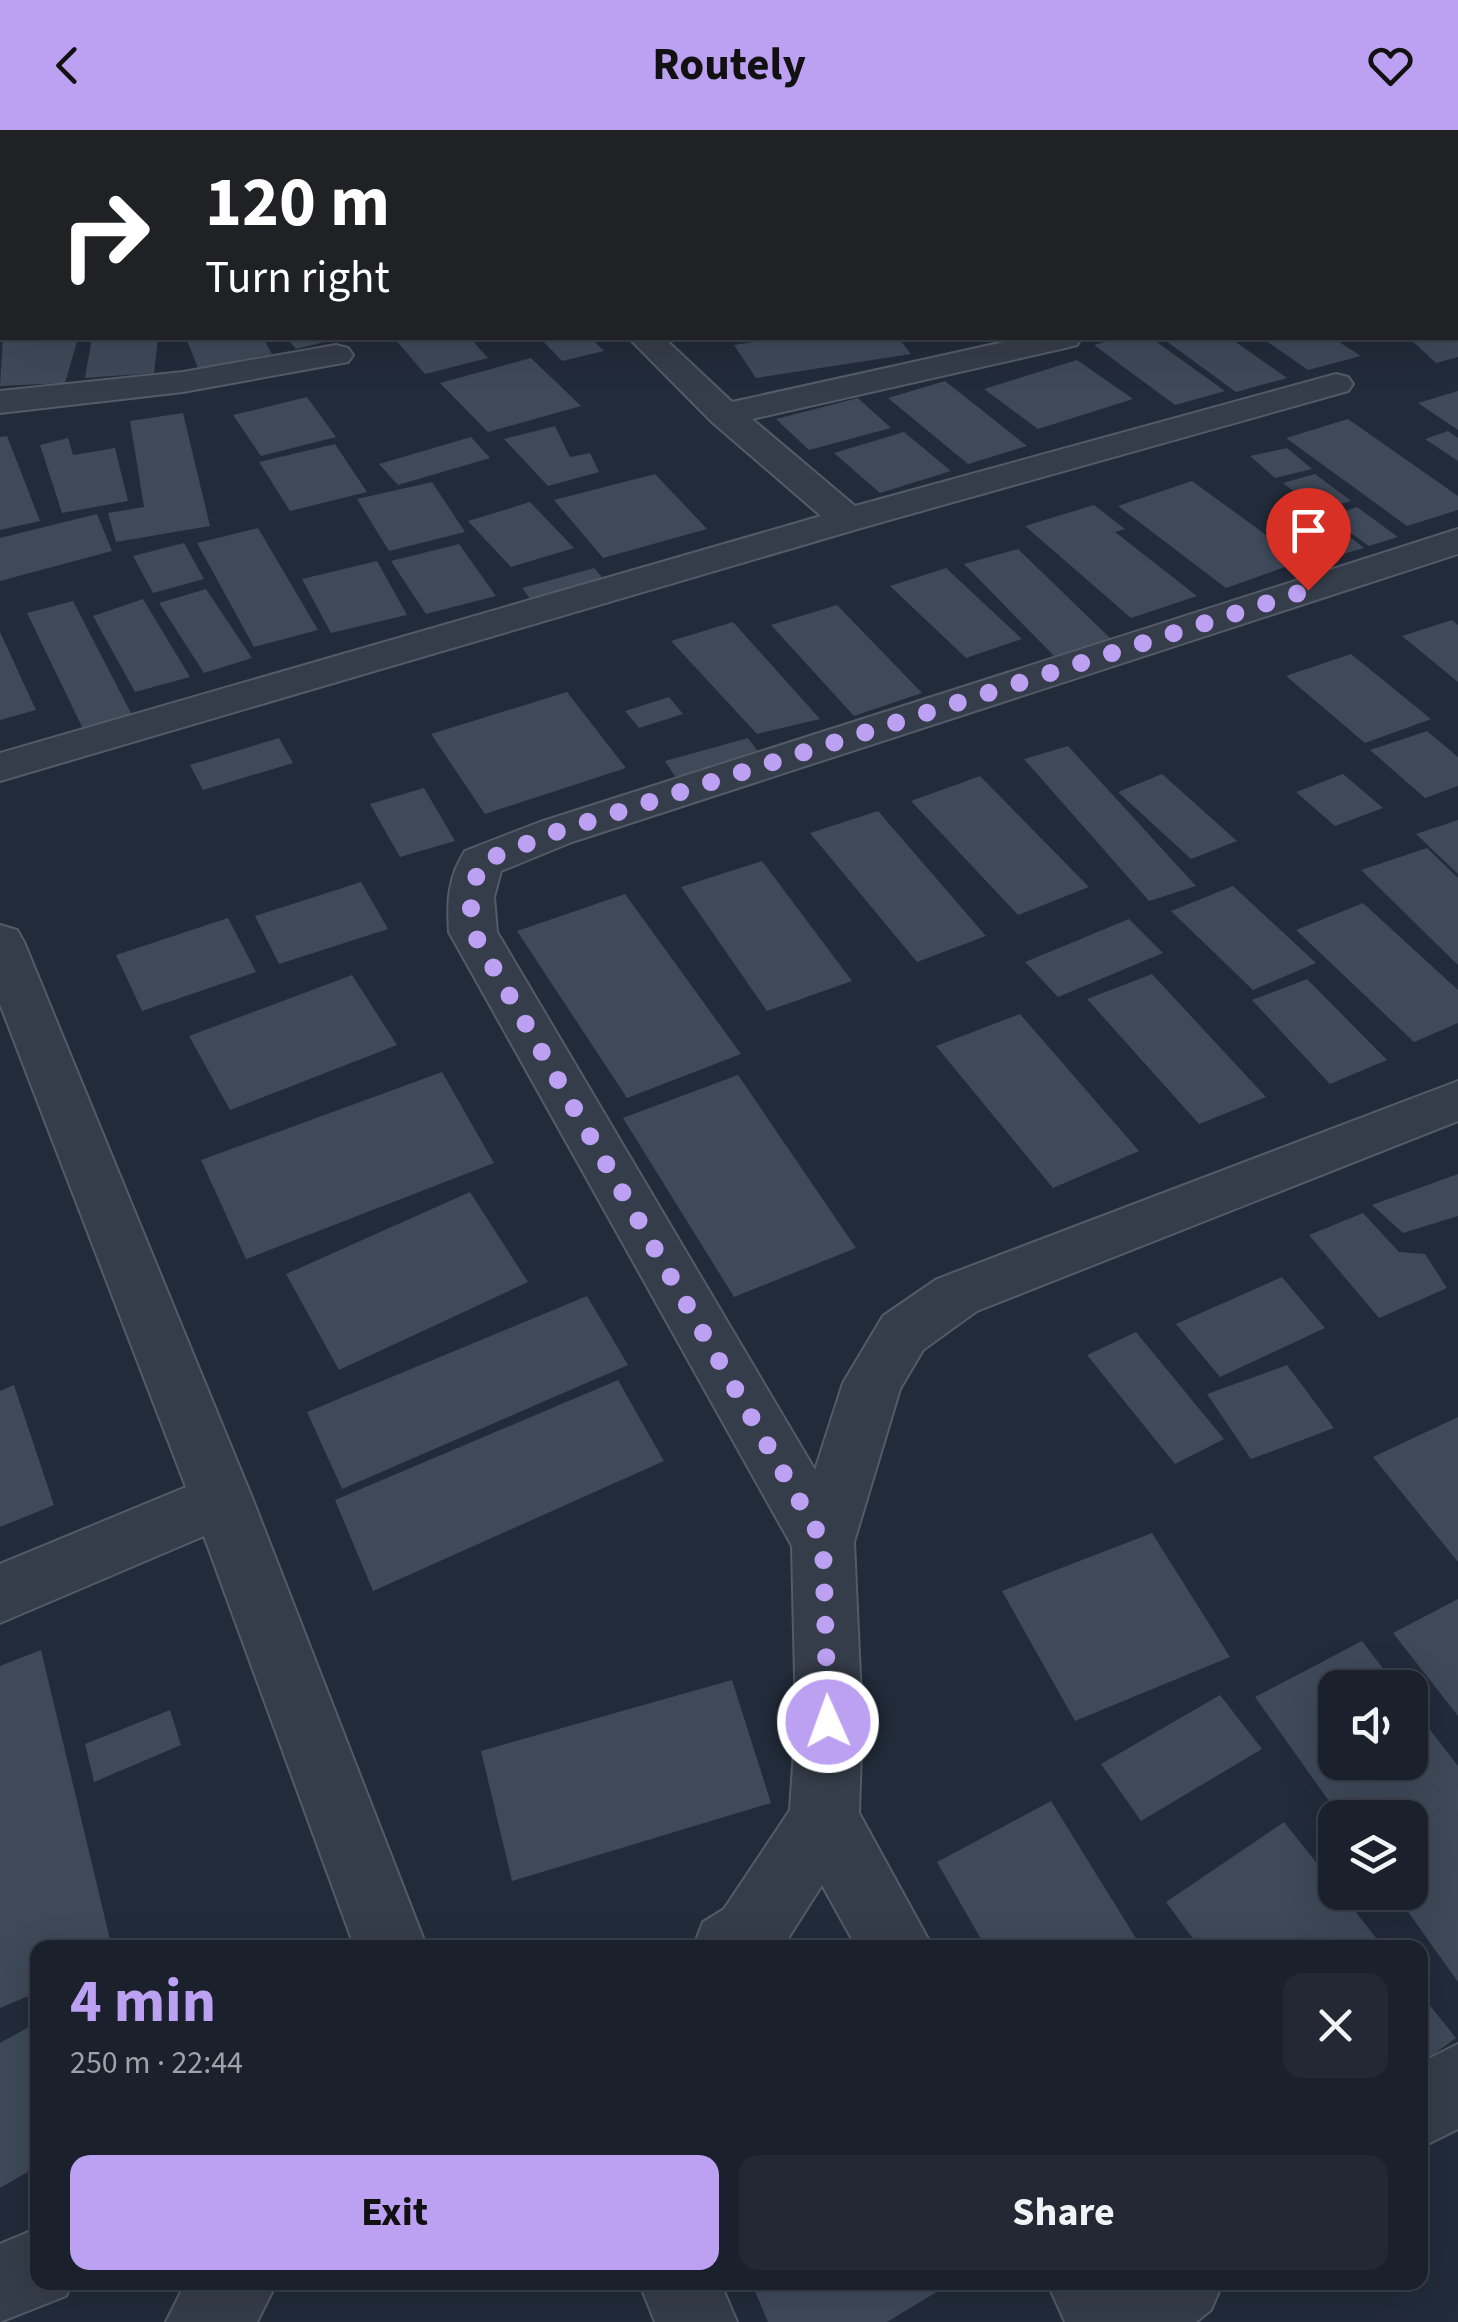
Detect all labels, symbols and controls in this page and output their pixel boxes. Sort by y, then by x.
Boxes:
text: Routely [652,33,806,97]
icon: back [40,38,95,93]
icon: heart [1363,38,1418,93]
text: 120 m [205,153,390,253]
icon: right [40,170,170,300]
text: Turn right [205,246,390,310]
pin [1266,488,1351,591]
icon: arrive [1281,503,1336,558]
position arrow [776,1670,880,1774]
map controls [1318,1670,1428,1910]
button: sound [1318,1670,1428,1780]
button: layers [1318,1800,1428,1910]
text: 4 min [70,1960,216,2045]
button: close [1283,1973,1388,2078]
text: 250 m · 22:44 [70,2040,243,2086]
button: Exit [70,2155,719,2270]
button: Share [739,2155,1388,2270]

